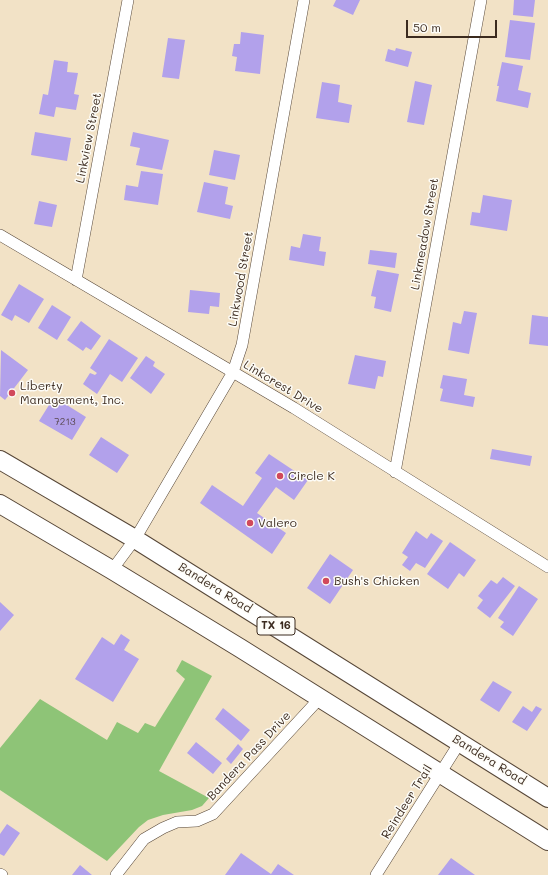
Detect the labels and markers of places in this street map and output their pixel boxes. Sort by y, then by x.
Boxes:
place label: Liberty Management, Inc. [20,379,124,407]
marker: Liberty Management, Inc. [7,388,17,398]
place label: Circle K [288,469,335,483]
marker: Circle K [275,471,285,481]
place label: Valero [258,516,297,530]
marker: Valero [245,518,255,528]
place label: Bush's Chicken [334,574,419,588]
marker: Bush's Chicken [321,576,331,586]

